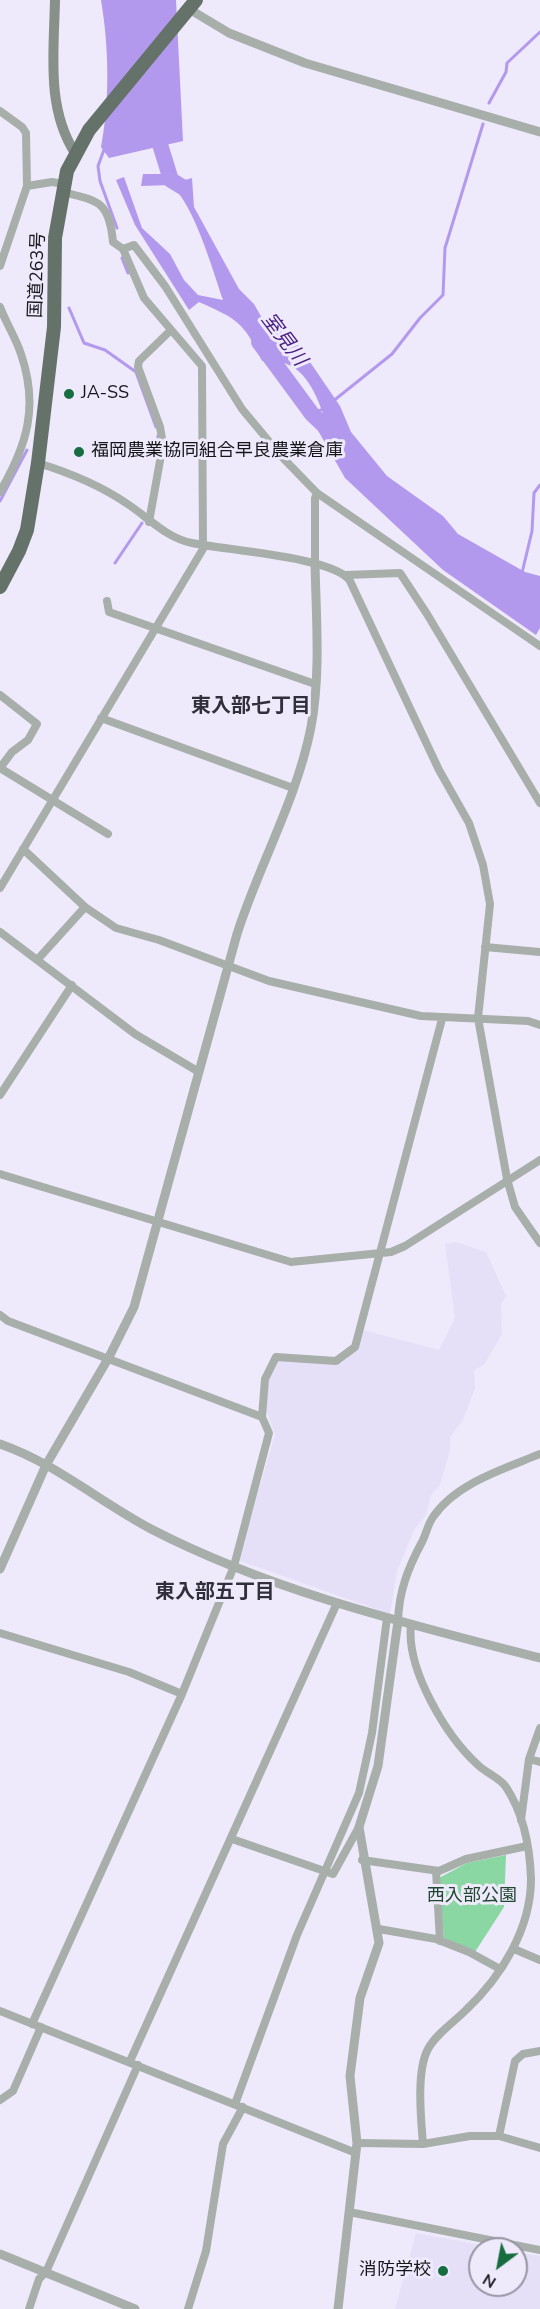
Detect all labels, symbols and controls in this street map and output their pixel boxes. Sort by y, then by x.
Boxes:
street label: 国道263号 [26,231,50,319]
water label: 室見川 [255,309,311,371]
place label: JA-SS [81,383,129,405]
marker: JA-SS [62,387,76,401]
place label: 福岡農業協同組合早良農業倉庫 [91,441,343,463]
marker: 福岡農業協同組合早良農業倉庫 [72,445,86,459]
district label: 東入部七丁目 [191,695,311,719]
district label: 東入部五丁目 [155,1581,275,1605]
park label: 西入部公園 [427,1886,517,1908]
north arrow [468,2237,528,2297]
place label: 消防学校 [359,2260,431,2282]
marker: 消防学校 [436,2264,450,2278]
text: N [479,2268,500,2293]

